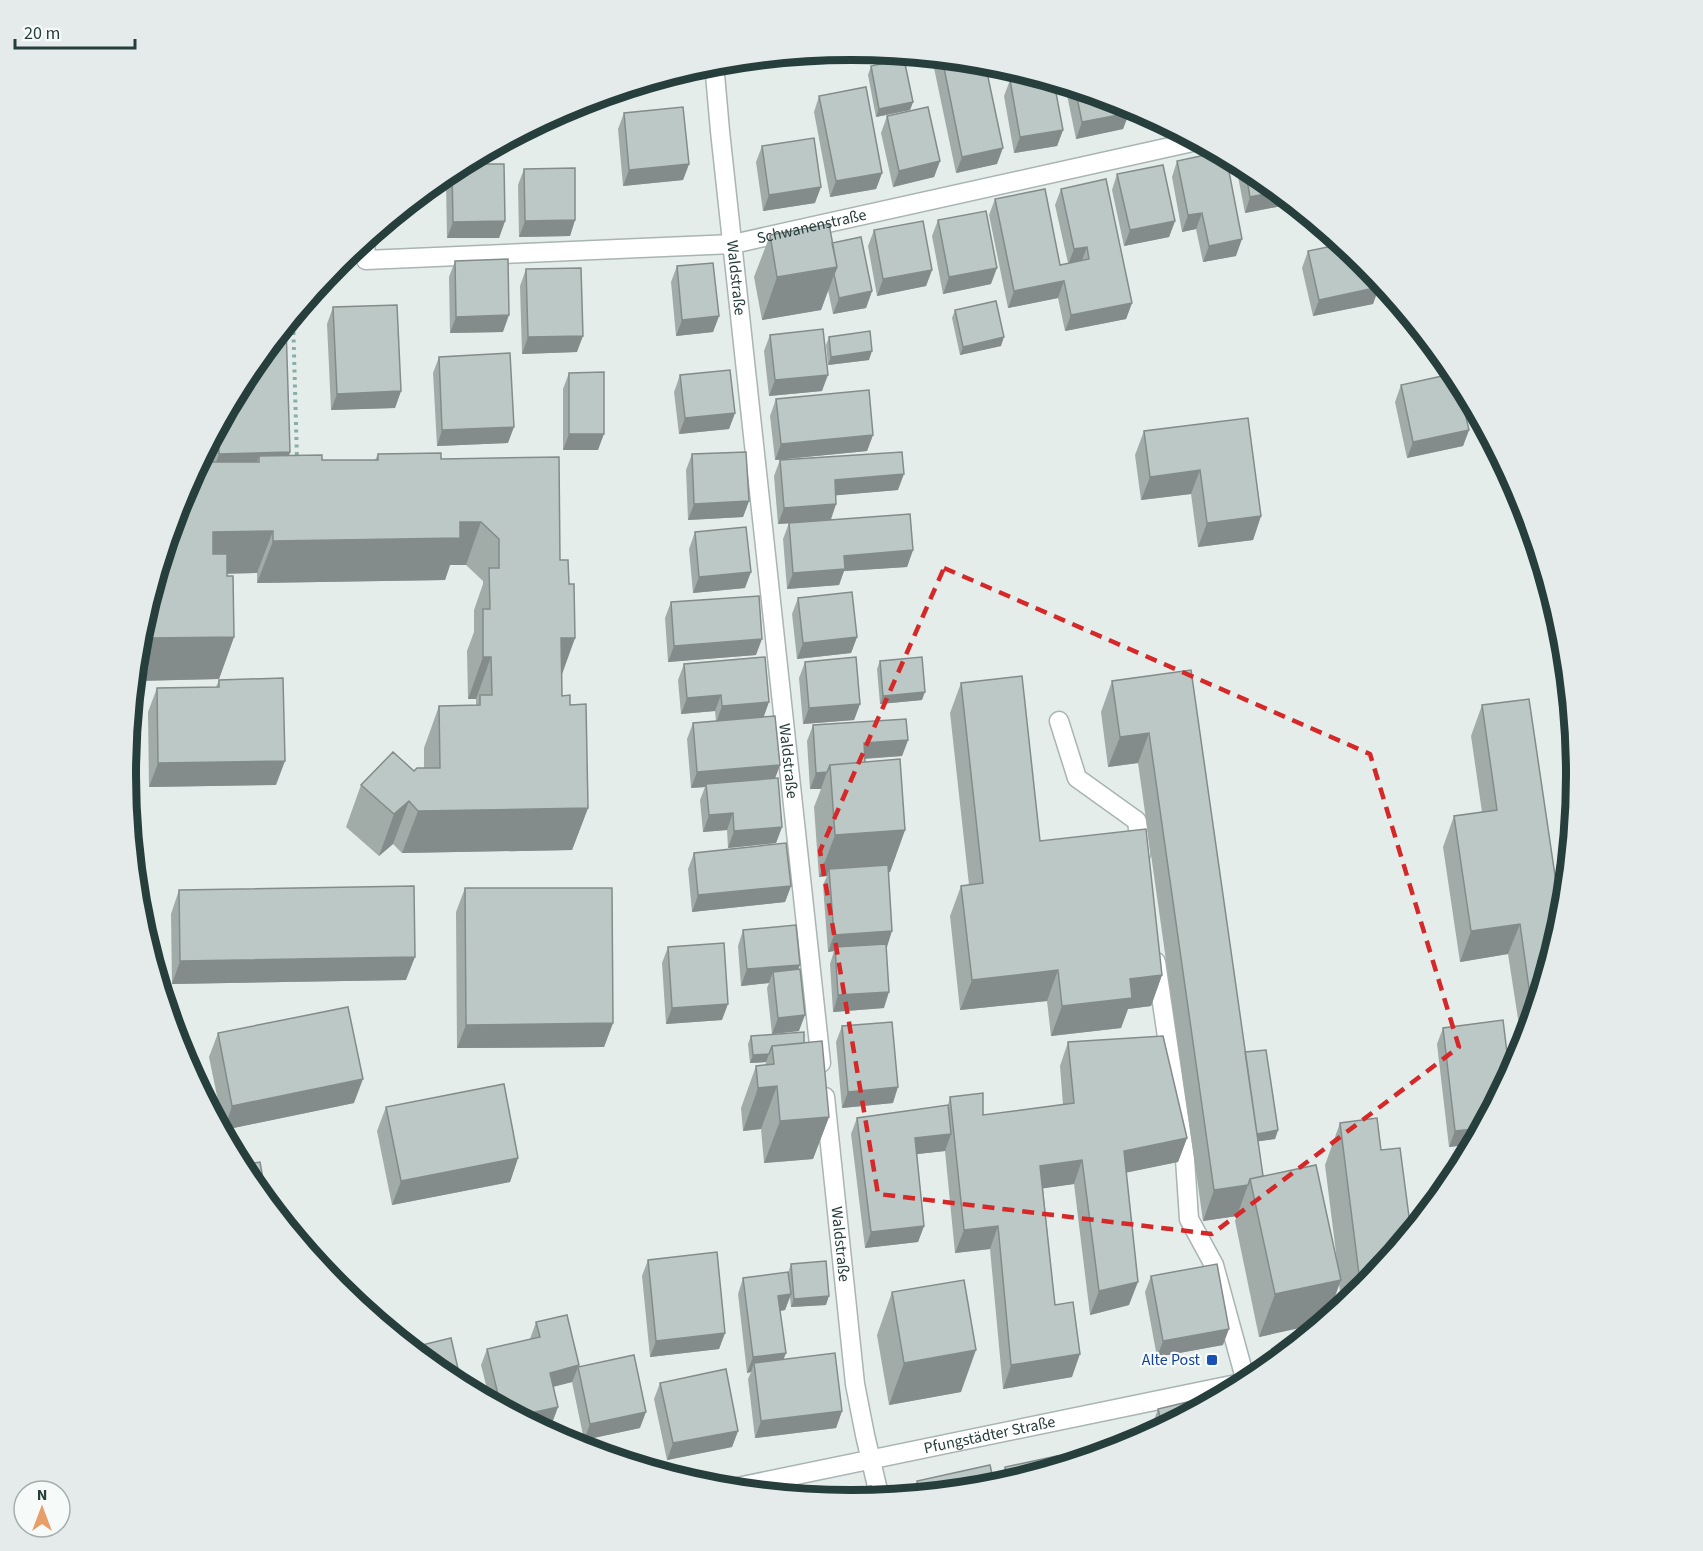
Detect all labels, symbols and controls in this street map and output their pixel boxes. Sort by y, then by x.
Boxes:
scale bar [15,12,135,50]
text: 20 m [24,21,60,46]
street label: Schwanenstraße [755,204,869,249]
street label: Waldstraße [721,239,751,317]
street label: Waldstraße [773,722,803,800]
street label: Waldstraße [826,1205,855,1283]
place label: Alte Post [1142,1349,1201,1371]
marker: Alte Post [1205,1353,1219,1367]
street label: Pfungstädter Straße [922,1411,1057,1459]
north arrow [12,1479,72,1539]
text: N [37,1484,47,1506]

